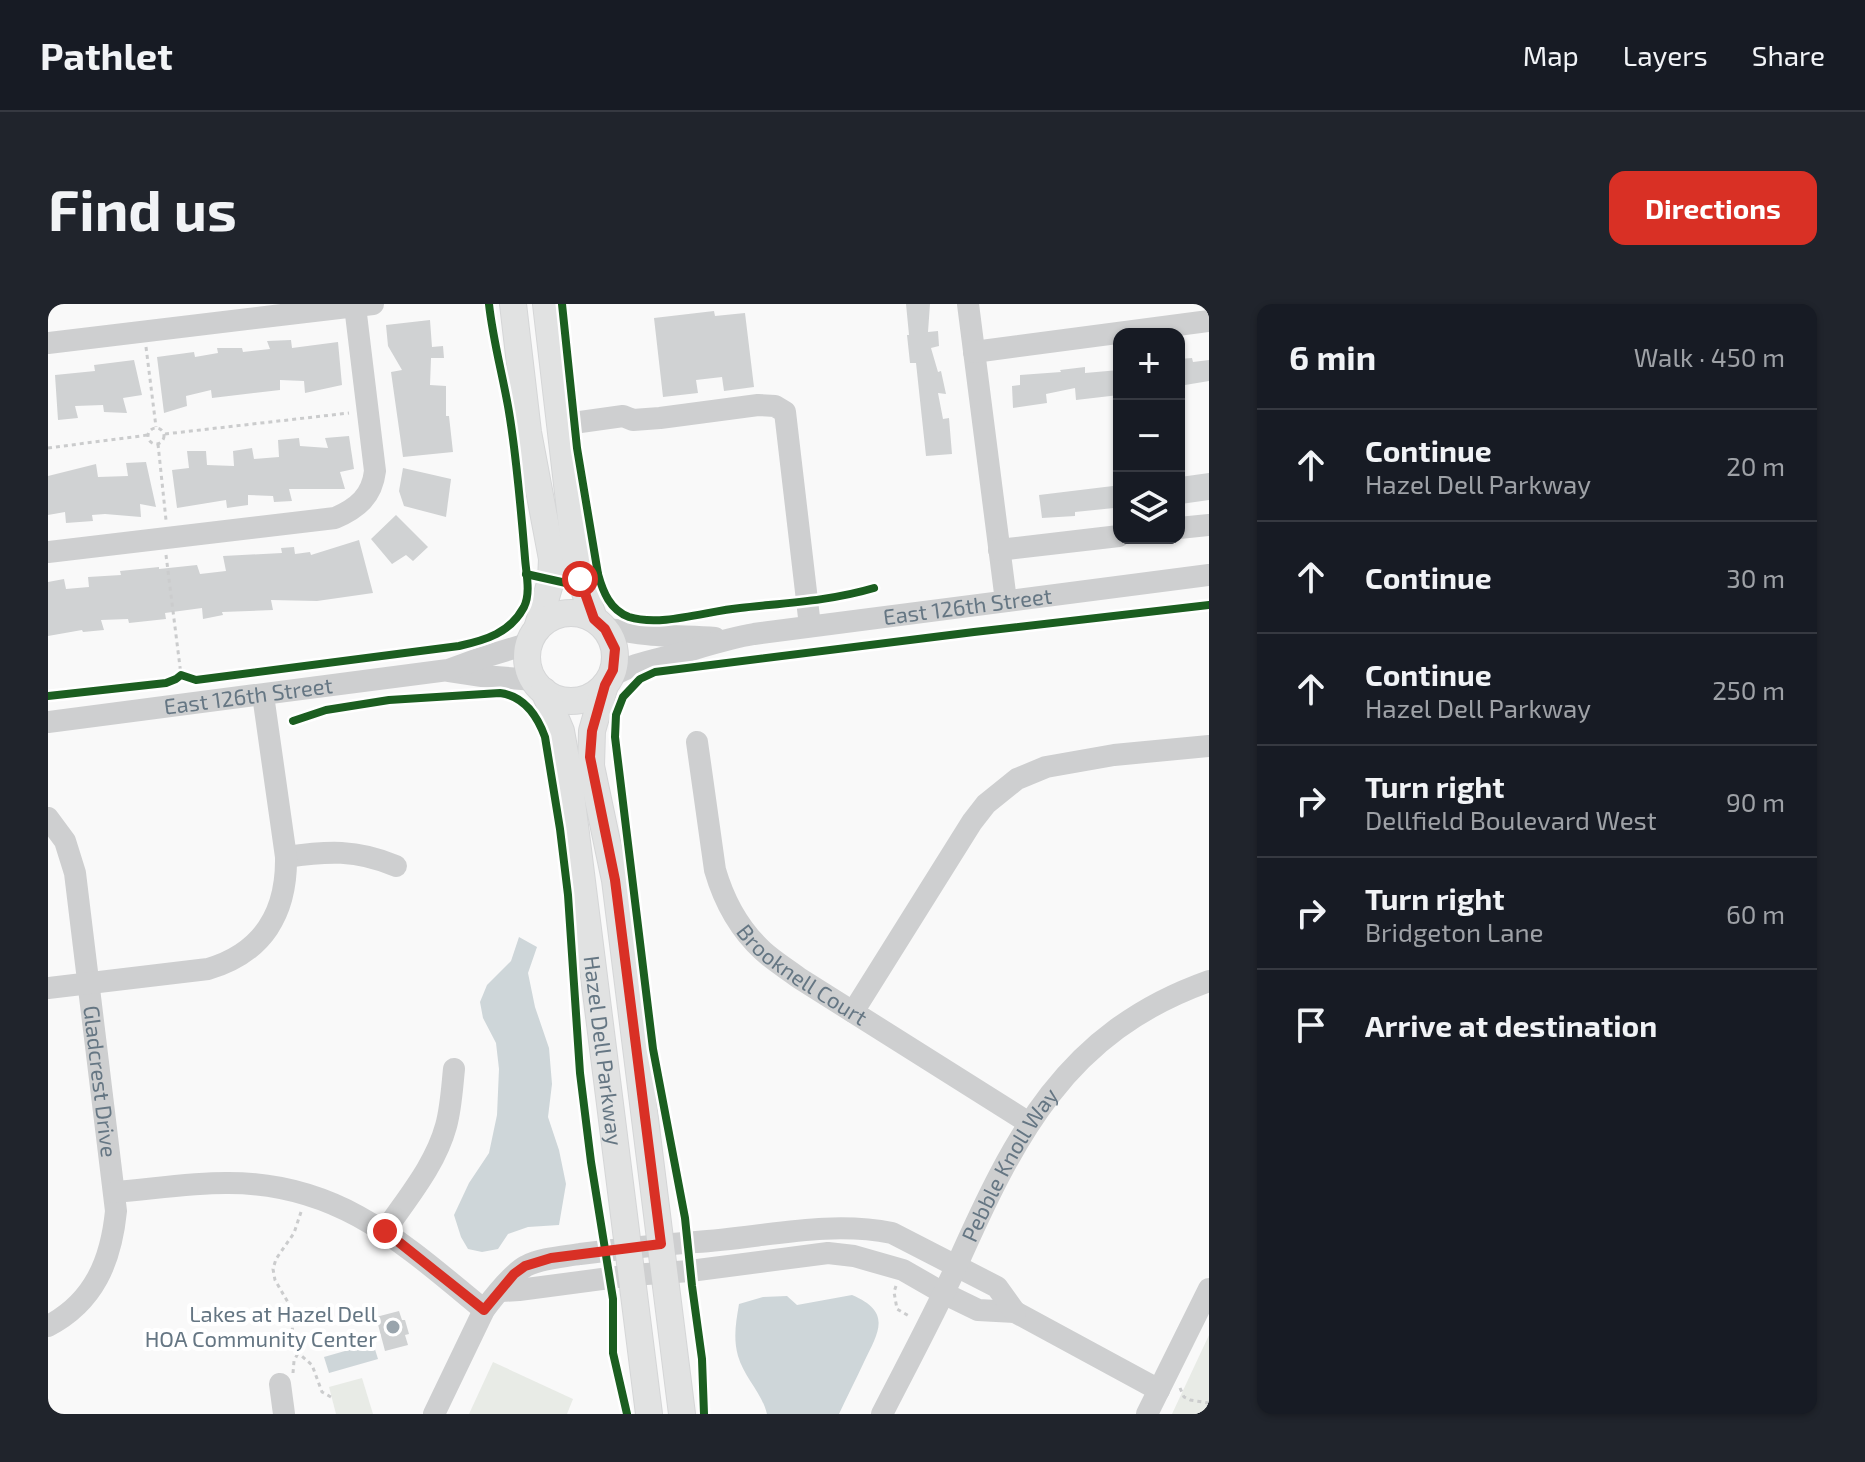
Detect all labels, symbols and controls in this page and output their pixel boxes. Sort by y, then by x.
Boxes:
text: Pathlet [40,32,173,78]
text: Map [1523,38,1579,72]
text: Layers [1623,38,1708,72]
text: Share [1752,38,1825,72]
button: Directions [1609,171,1817,245]
text: Find us [48,175,237,242]
map controls [1113,328,1185,544]
button: + [1113,328,1185,400]
text: 6 min [1289,336,1376,377]
text: Walk · 450 m [1634,341,1785,372]
button: − [1113,400,1185,472]
text: Continue [1365,432,1492,468]
icon: ahead [1289,443,1333,487]
text: 20 m [1726,450,1785,481]
text: Hazel Dell Parkway [1365,468,1591,499]
button: layers [1113,472,1185,544]
icon: ahead [1289,555,1333,599]
text: Continue [1365,559,1492,595]
route start [562,561,598,597]
text: 30 m [1726,562,1785,593]
street label: East 126th Street [881,582,1053,629]
text: Continue [1365,656,1492,692]
icon: ahead [1289,667,1333,711]
street label: East 126th Street [162,671,334,719]
text: 250 m [1712,674,1785,705]
text: Hazel Dell Parkway [1365,692,1591,723]
text: Turn right [1365,768,1505,804]
icon: right [1289,779,1333,823]
text: 90 m [1726,786,1785,817]
text: Dellfield Boulevard West [1365,804,1657,835]
text: Turn right [1365,880,1505,916]
icon: right [1289,891,1333,935]
text: 60 m [1726,898,1785,929]
text: Bridgeton Lane [1365,916,1544,947]
street label: Brooknell Court [732,918,872,1030]
street label: Hazel Dell Parkway [579,954,629,1147]
icon: arrive [1289,1003,1333,1047]
street label: Gladcrest Drive [79,1004,123,1159]
text: Arrive at destination [1365,1007,1657,1043]
street label: Pebble Knoll Way [955,1082,1063,1245]
route end [367,1213,403,1249]
place label: Lakes at Hazel Dell HOA Community Center [145,1300,377,1351]
marker: Lakes at Hazel Dell HOA Community Center [384,1318,402,1336]

